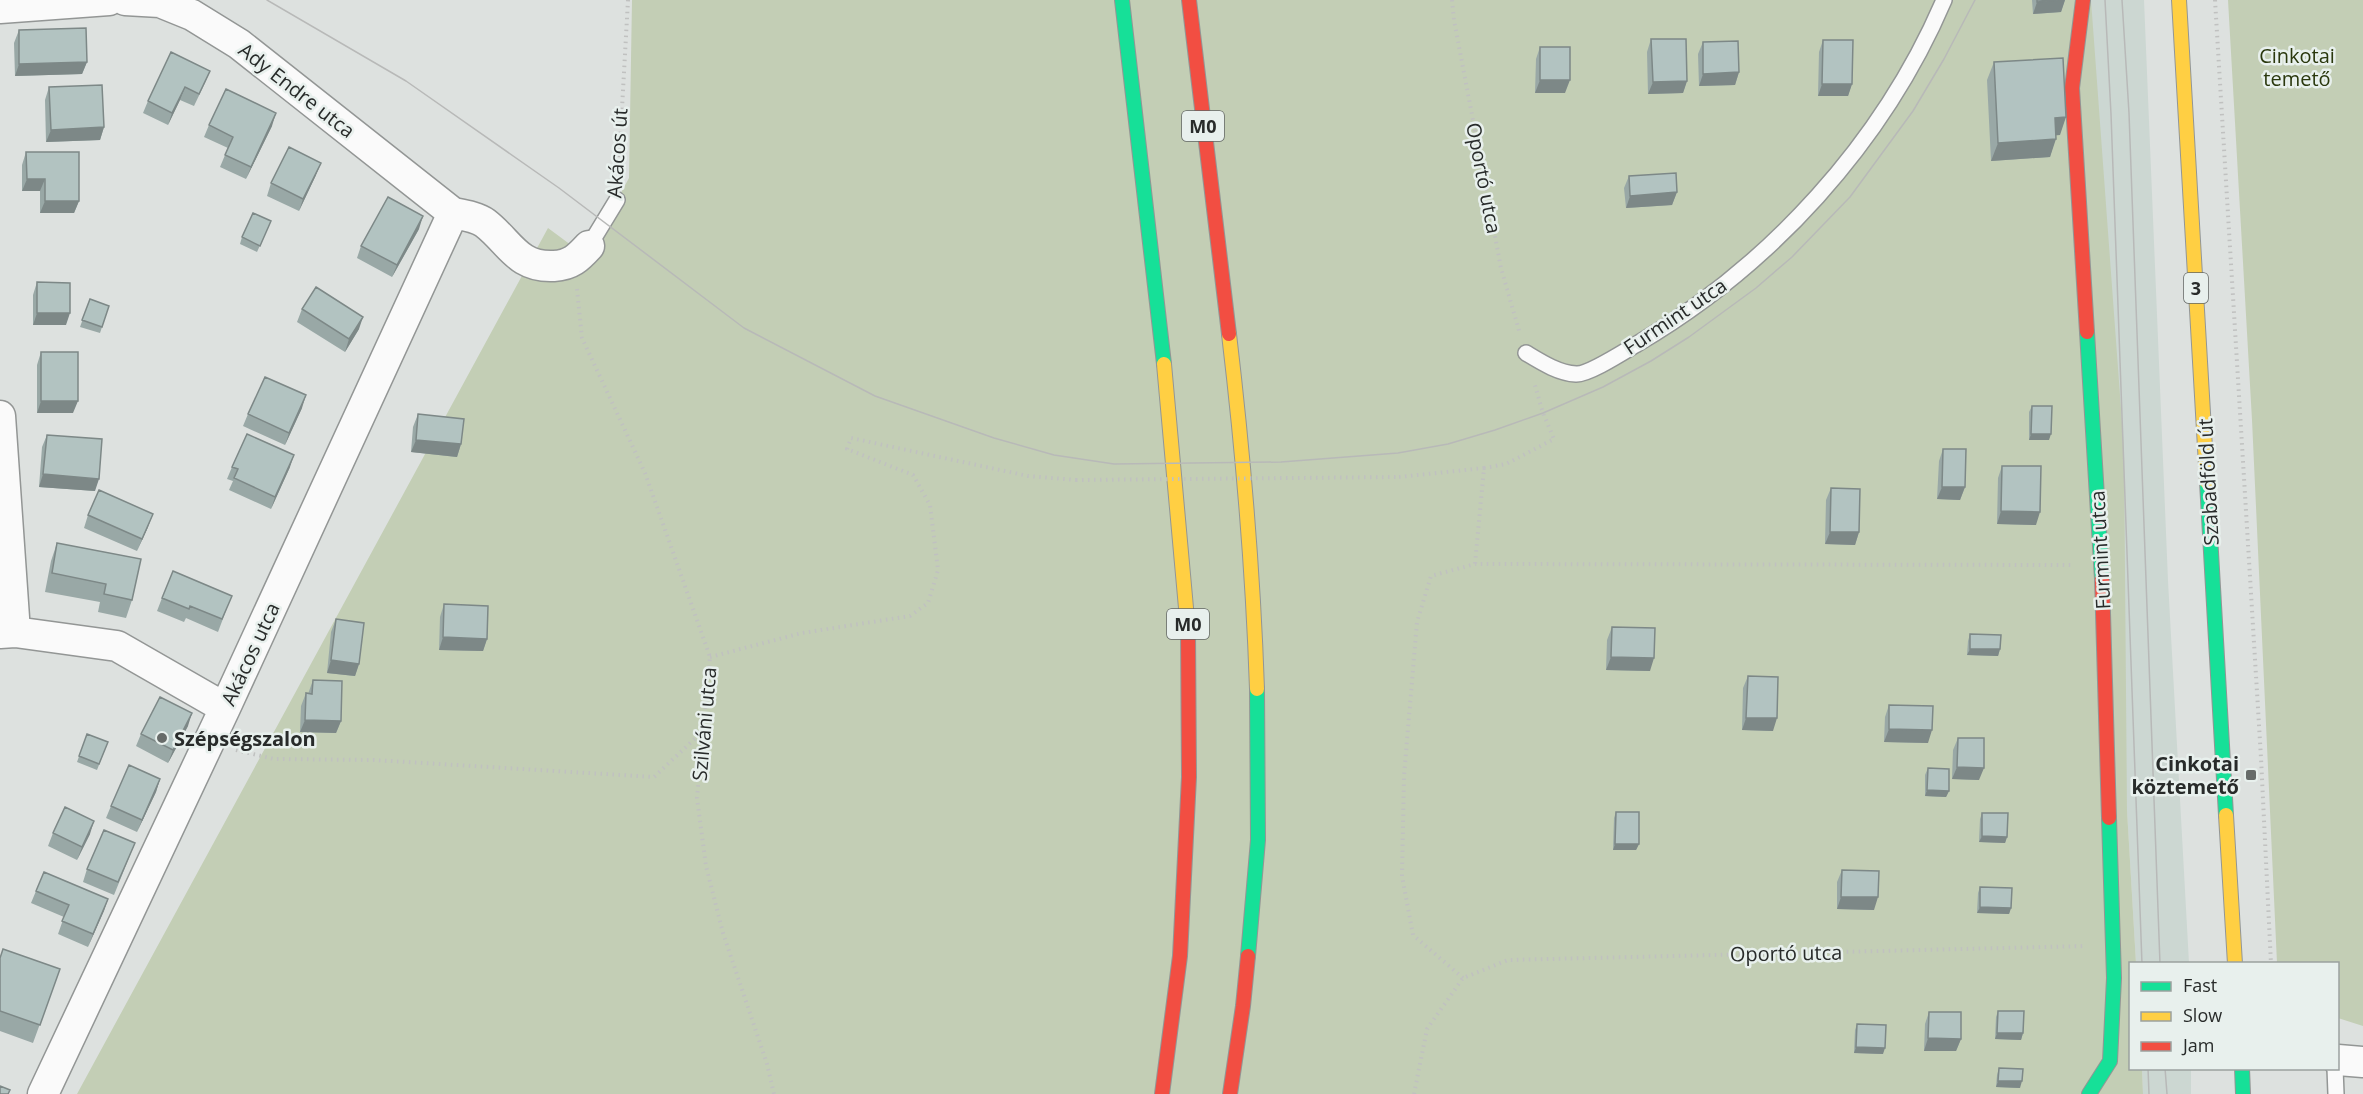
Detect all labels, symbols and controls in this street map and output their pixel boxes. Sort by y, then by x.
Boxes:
street label: Ady Endre utca [233,36,361,144]
park label: Cinkotai temető [2259,42,2335,92]
street label: Akácos út [600,107,634,199]
road number: M0 [1182,111,1224,141]
street label: Oportó utca [1460,120,1508,236]
street label: Furmint utca [1618,272,1732,360]
road number: 3 [2184,273,2208,303]
street label: Szabadföld út [2191,418,2225,546]
street label: Furmint utca [2083,490,2117,610]
street label: Akácos utca [214,598,286,710]
road number: M0 [1167,609,1209,639]
street label: Szilváni utca [686,666,722,782]
place label: Szépségszalon [174,725,316,752]
marker: Szépségszalon [155,731,169,745]
place label: Cinkotai köztemető [2131,750,2240,800]
marker: Cinkotai köztemető [2244,768,2258,782]
street label: Oportó utca [1730,939,1842,967]
legend [2129,962,2339,1070]
text: Fast [2183,973,2217,997]
text: Slow [2183,1003,2222,1027]
text: Jam [2181,1033,2215,1057]

